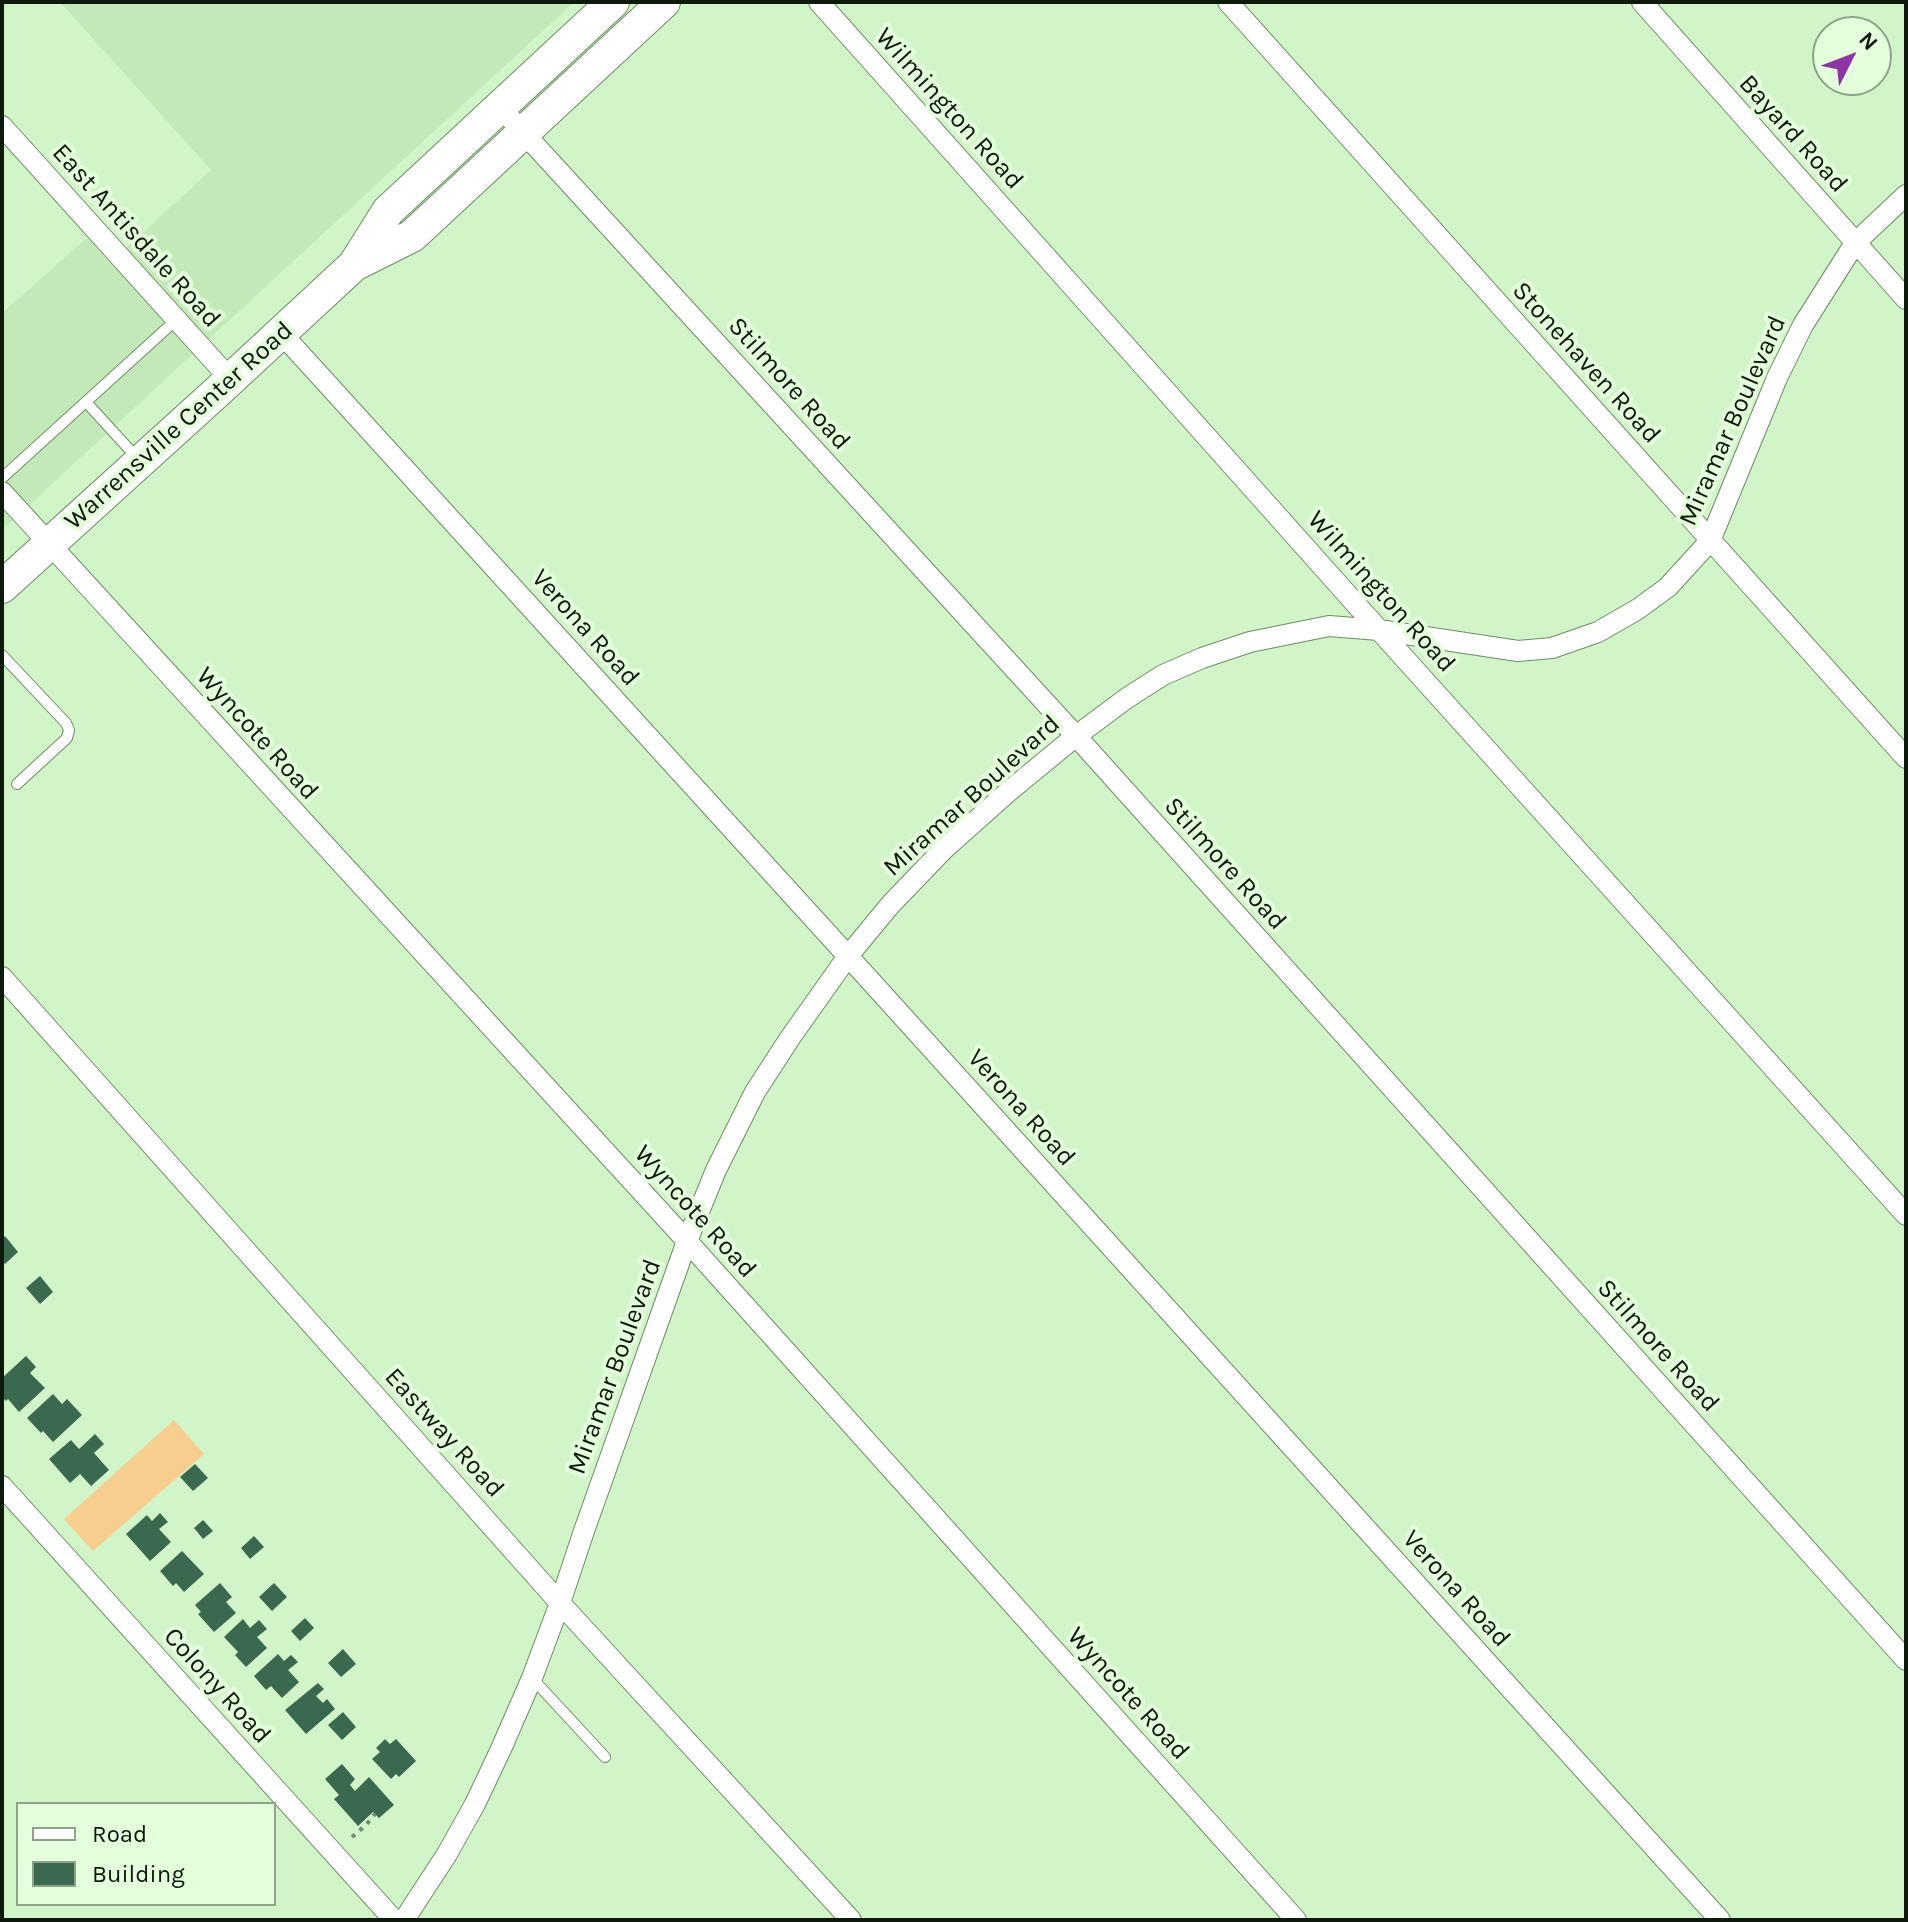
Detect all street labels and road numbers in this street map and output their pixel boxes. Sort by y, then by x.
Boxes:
street label: Wilmington Road [868,22,1030,196]
street label: Bayard Road [1732,69,1854,199]
street label: East Antisdale Road [45,138,227,334]
street label: Stonehaven Road [1505,276,1667,450]
street label: Stilmore Road [721,311,857,457]
street label: Miramar Boulevard [1673,311,1793,531]
street label: Warrensville Center Road [58,315,300,537]
street label: Wilmington Road [1300,505,1462,679]
street label: Verona Road [524,563,646,693]
street label: Wyncote Road [189,661,325,807]
street label: Miramar Boulevard [877,709,1067,883]
street label: Stilmore Road [1157,791,1293,937]
street label: Verona Road [960,1043,1082,1173]
street label: Wyncote Road [627,1139,763,1285]
street label: Miramar Boulevard [562,1255,668,1479]
street label: Stilmore Road [1590,1273,1726,1419]
street label: Eastway Road [378,1362,510,1504]
street label: Verona Road [1395,1524,1517,1654]
street label: Wyncote Road [1060,1621,1196,1767]
street label: Colony Road [157,1622,277,1750]

